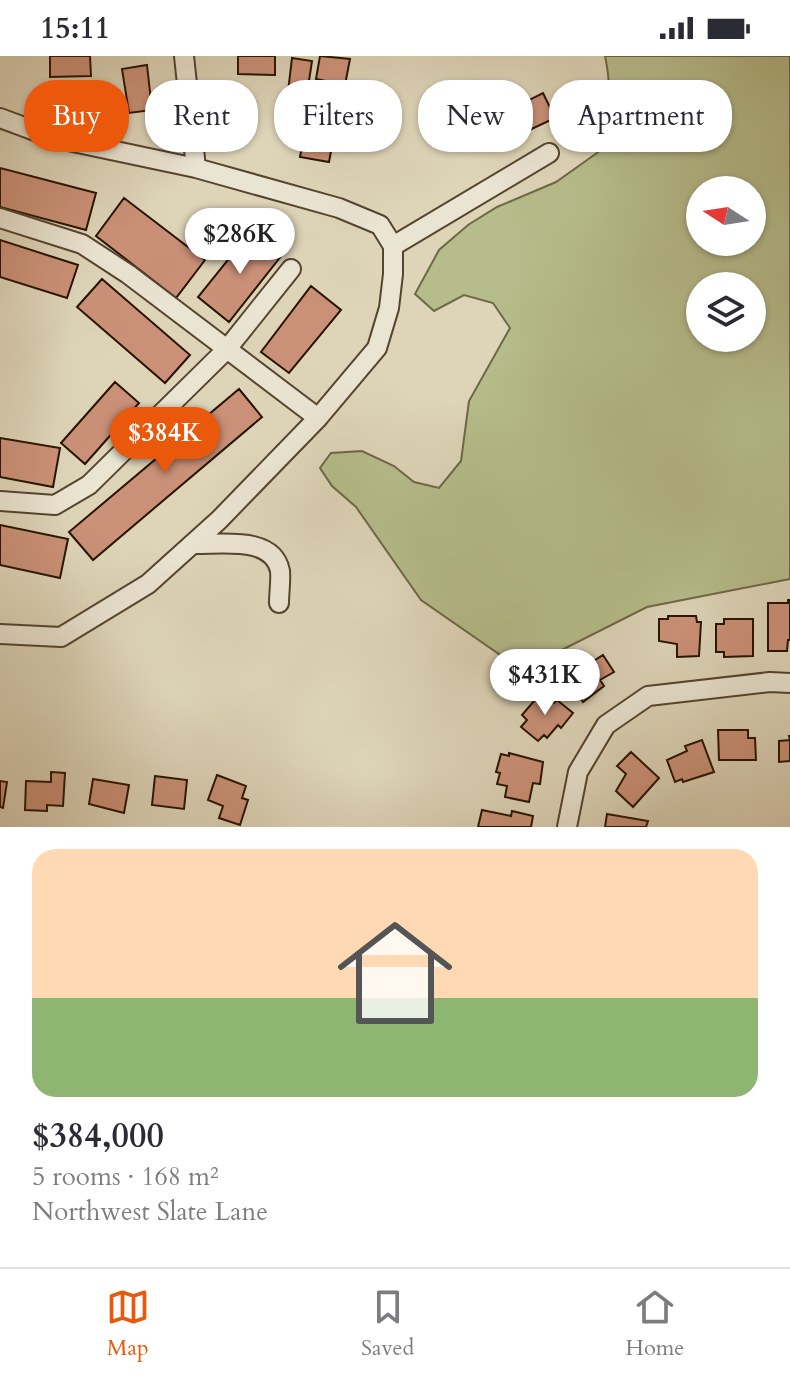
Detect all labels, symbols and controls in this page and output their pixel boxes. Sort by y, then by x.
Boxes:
text: 15:11 [40,8,110,49]
chip: Buy [24,80,129,152]
chip: Rent [145,80,258,152]
chip: Filters [274,80,402,152]
chip: New [418,80,533,152]
chip: Apartment [549,80,732,152]
north arrow [686,176,766,256]
map controls [686,176,766,352]
pin: $286K [184,208,296,276]
text: $286K [203,216,277,251]
button: layers [686,272,766,352]
pin: $384K [109,407,221,475]
text: $384K [128,415,202,450]
pin: $431K [489,649,601,717]
text: $431K [508,657,582,692]
icon: home [323,901,467,1045]
text: $384,000 [32,1113,164,1159]
text: 5 rooms · 168 m² [32,1159,219,1194]
text: Northwest Slate Lane [32,1194,268,1229]
tab: Map [106,1285,150,1363]
tab: Saved [361,1285,414,1363]
tab: Home [625,1285,684,1363]

